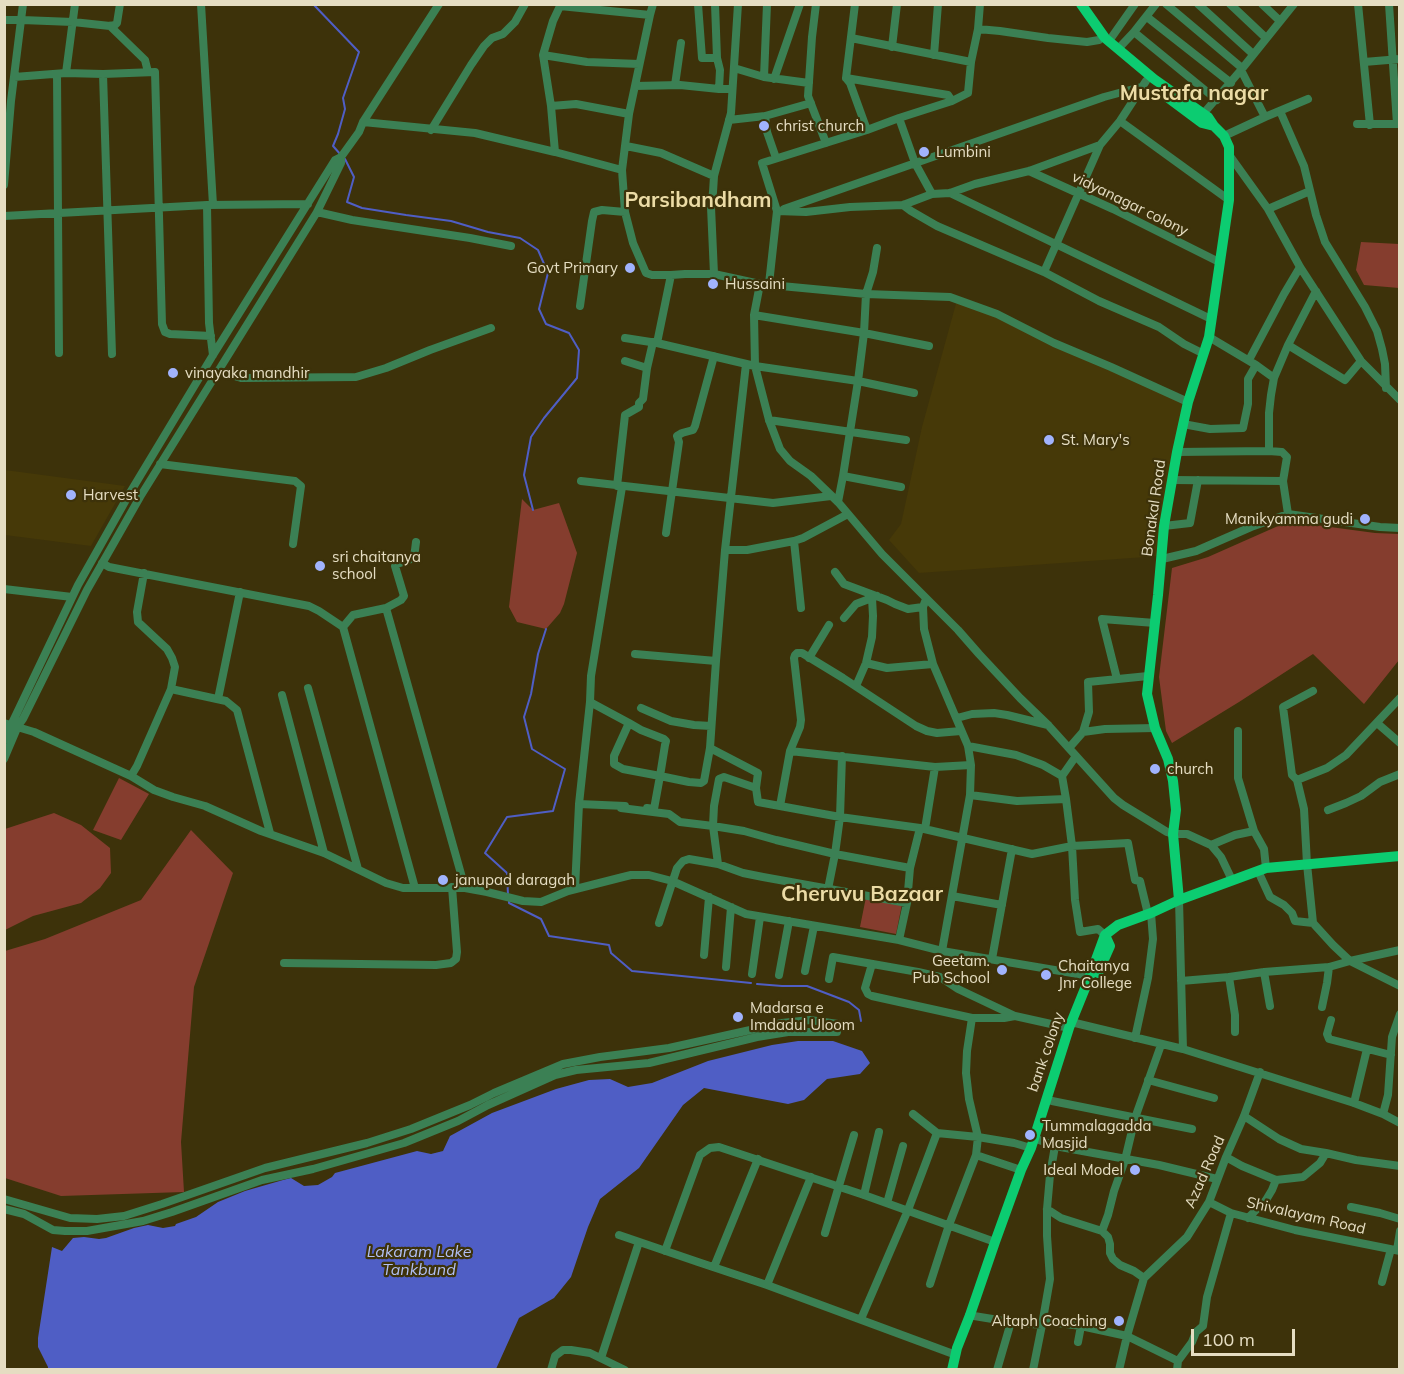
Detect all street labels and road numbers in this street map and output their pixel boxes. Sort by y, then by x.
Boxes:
street label: vidyanagar colony [1069,168,1191,240]
street label: Bonakal Road [1138,458,1170,558]
street label: bank colony [1024,1010,1068,1094]
street label: Azad Road [1181,1133,1229,1211]
street label: Shivalayam Road [1245,1194,1367,1238]

